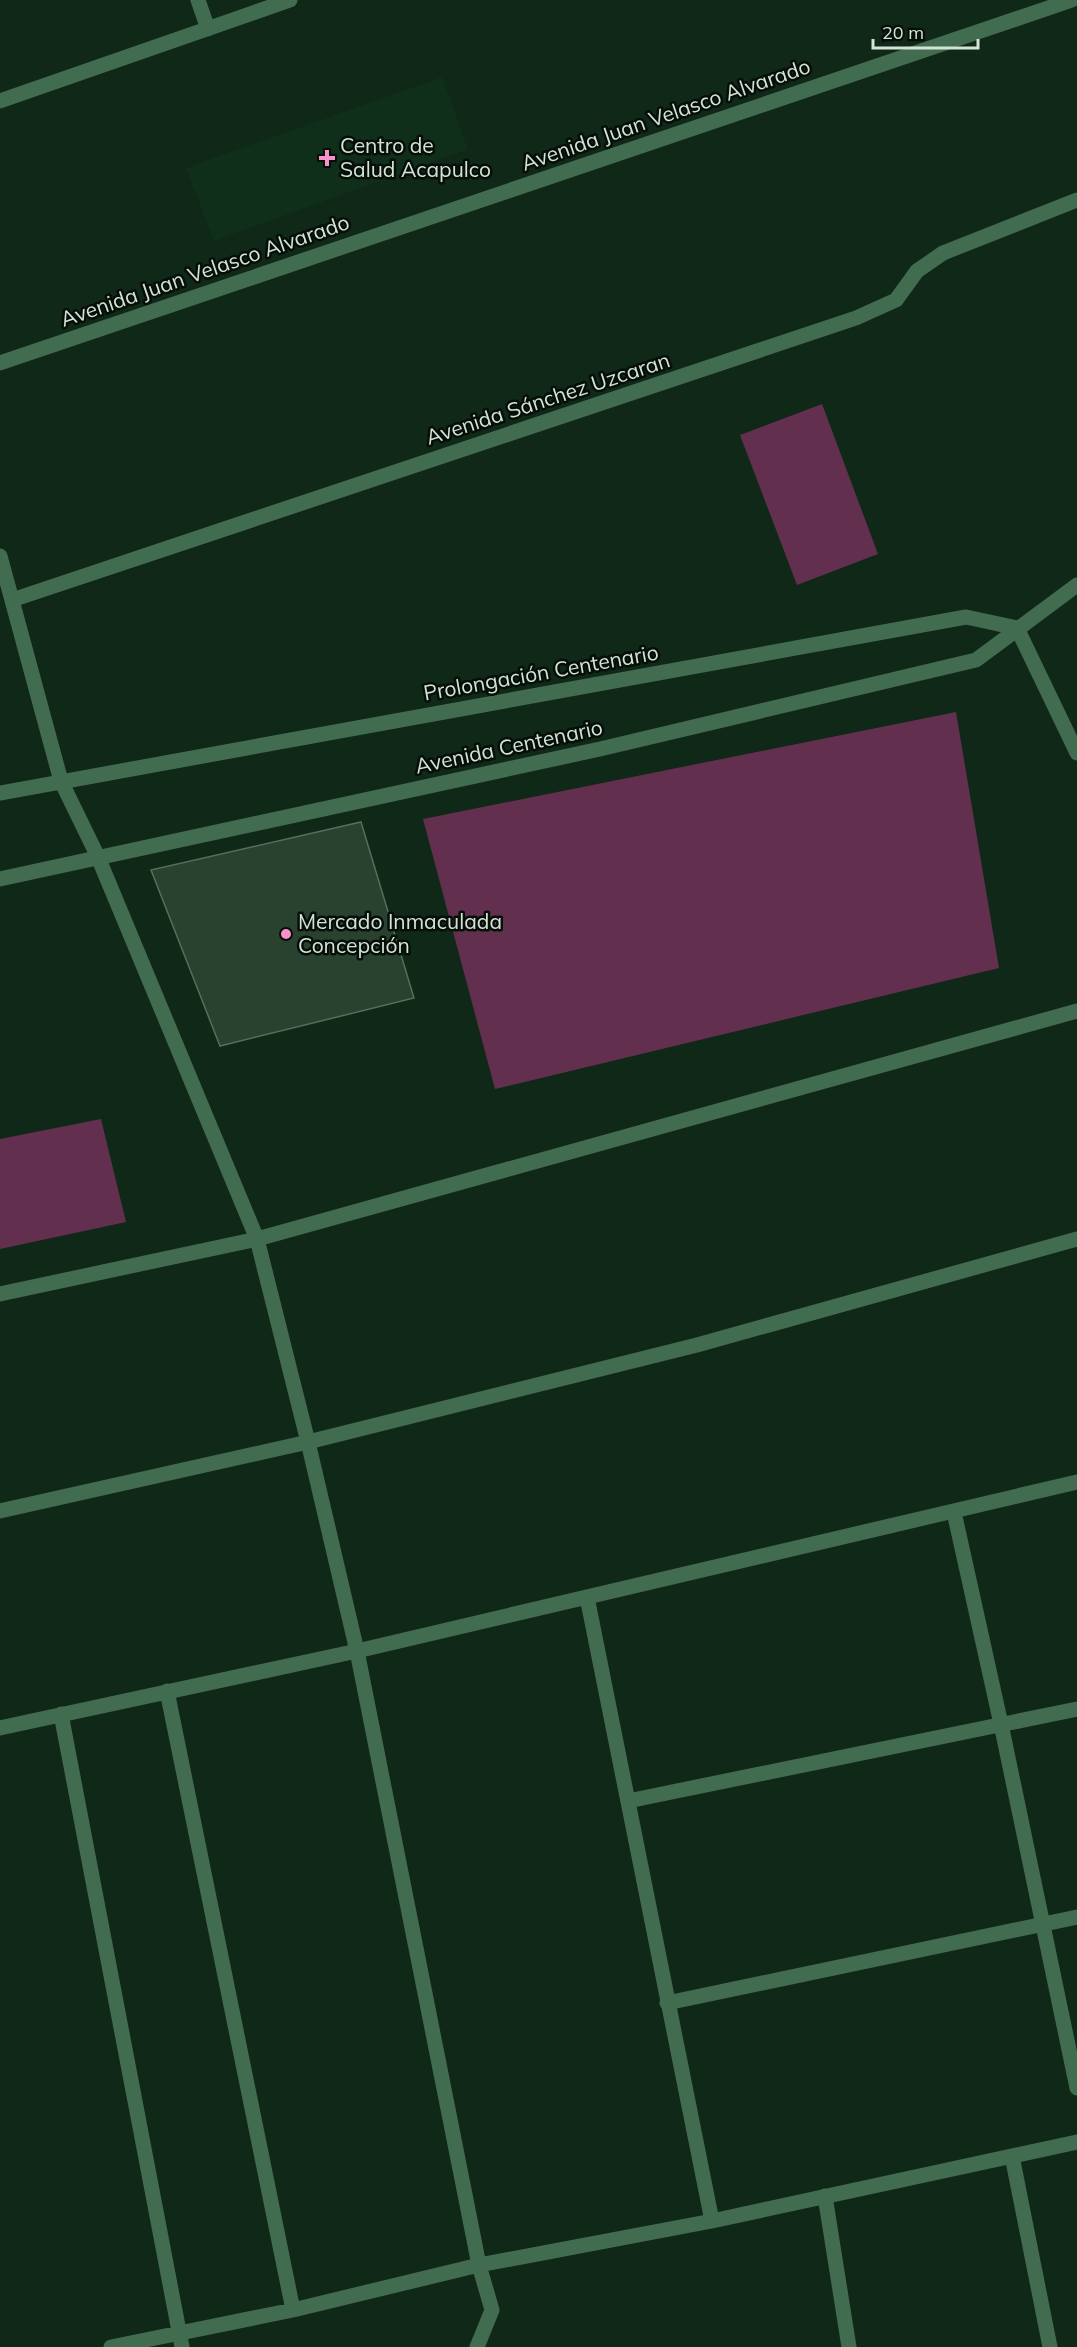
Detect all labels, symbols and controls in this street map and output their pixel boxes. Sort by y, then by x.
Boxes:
scale bar [873,12,978,50]
text: 20 m [882,21,924,44]
street label: Avenida Juan Velasco Alvarado [518,52,814,176]
place label: Centro de Salud Acapulco [340,132,491,182]
marker: Centro de Salud Acapulco [318,149,336,167]
street label: Avenida Juan Velasco Alvarado [57,208,353,332]
street label: Avenida Sánchez Uzcaran [422,346,673,450]
street label: Prolongación Centenario [421,639,660,706]
street label: Avenida Centenario [413,713,605,779]
place label: Mercado Inmaculada Concepción [298,908,502,958]
marker: Mercado Inmaculada Concepción [279,927,293,941]

